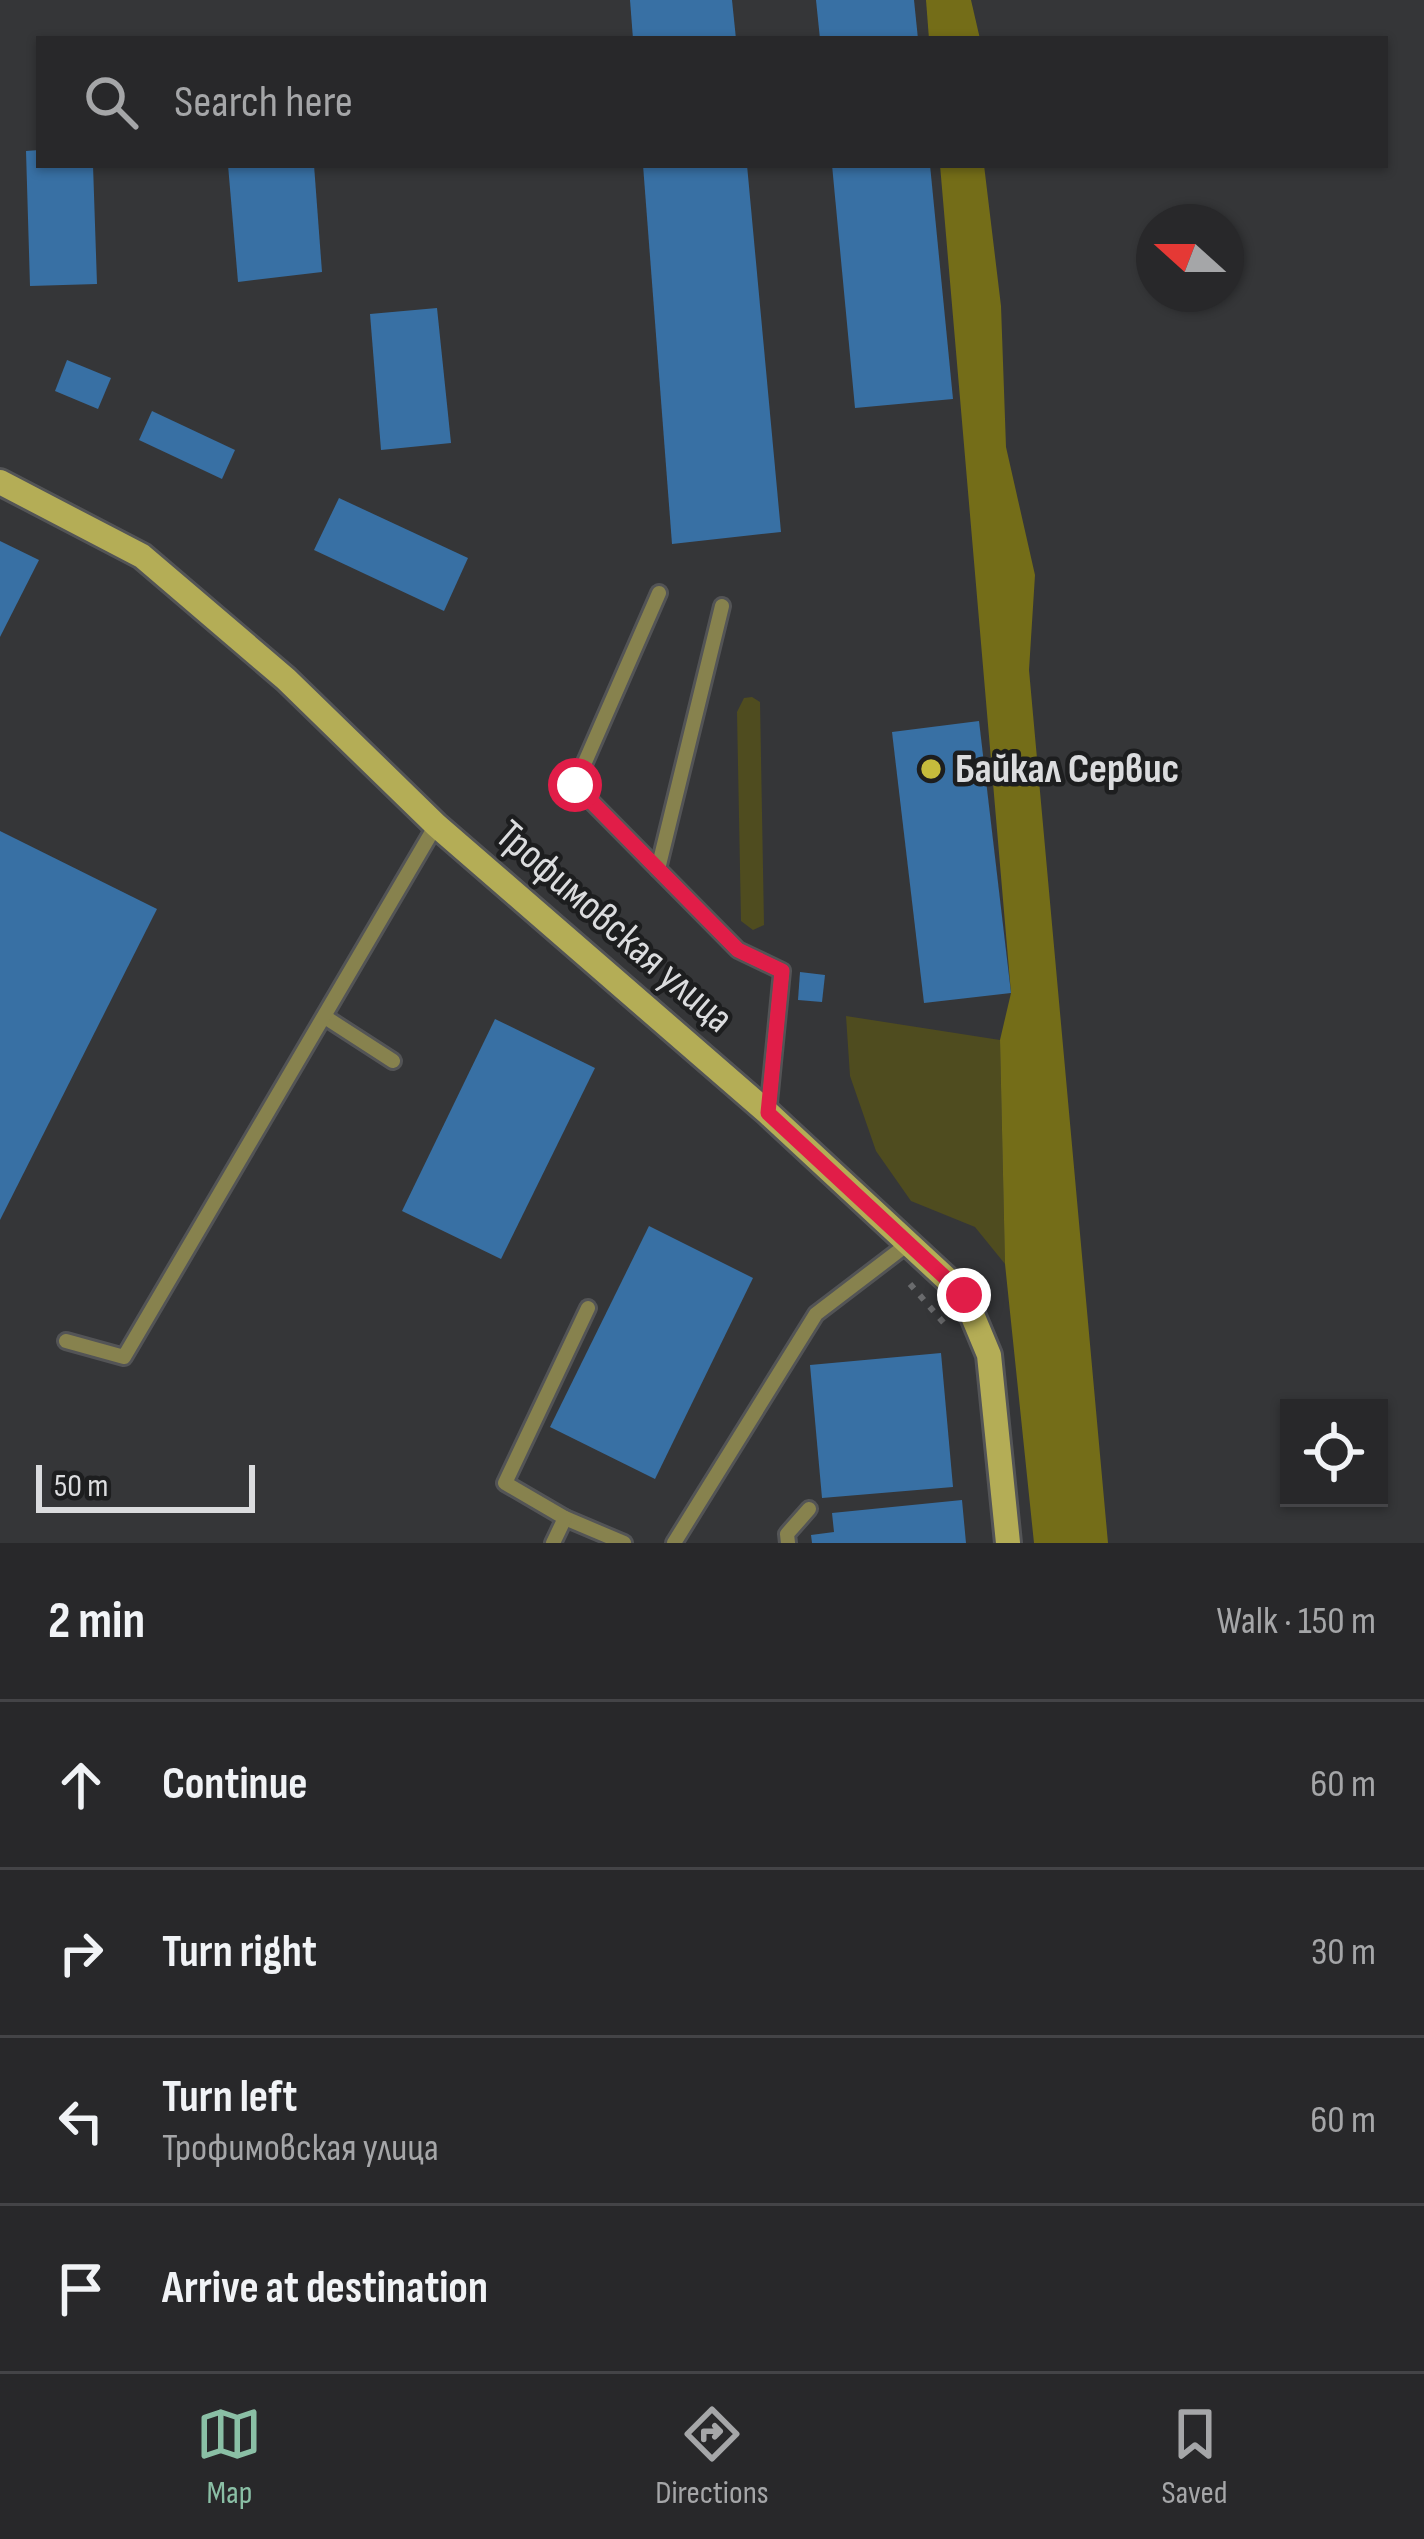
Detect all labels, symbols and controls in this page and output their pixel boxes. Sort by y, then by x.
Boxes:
search box [36,36,1388,168]
icon: search [78,69,144,135]
text: Search here [174,75,353,130]
north arrow [1136,204,1244,312]
place label: Байкал Сервис [955,744,1179,795]
marker: Байкал Сервис [918,756,944,782]
route start [548,758,602,812]
street label: Трофимовская улица [485,810,743,1044]
route end [937,1268,991,1322]
map controls [1280,1399,1388,1507]
button: locate [1280,1399,1388,1507]
scale bar [36,1459,255,1512]
text: 50 m [54,1466,108,1506]
text: 2 min [48,1591,145,1652]
text: Walk · 150 m [1216,1598,1376,1645]
icon: ahead [48,1752,114,1818]
text: Continue [162,1757,308,1812]
text: 60 m [1310,1761,1376,1808]
icon: right [48,1920,114,1986]
text: Turn right [162,1925,317,1980]
text: 30 m [1311,1929,1376,1976]
text: Turn left [162,2070,297,2125]
icon: left [48,2088,114,2154]
text: 60 m [1310,2097,1376,2144]
text: Трофимовская улица [162,2125,439,2172]
icon: arrive [48,2256,114,2322]
text: Arrive at destination [162,2261,488,2316]
tab: Map [196,2401,262,2513]
tab: Directions [655,2401,769,2513]
tab: Saved [1161,2401,1228,2513]

